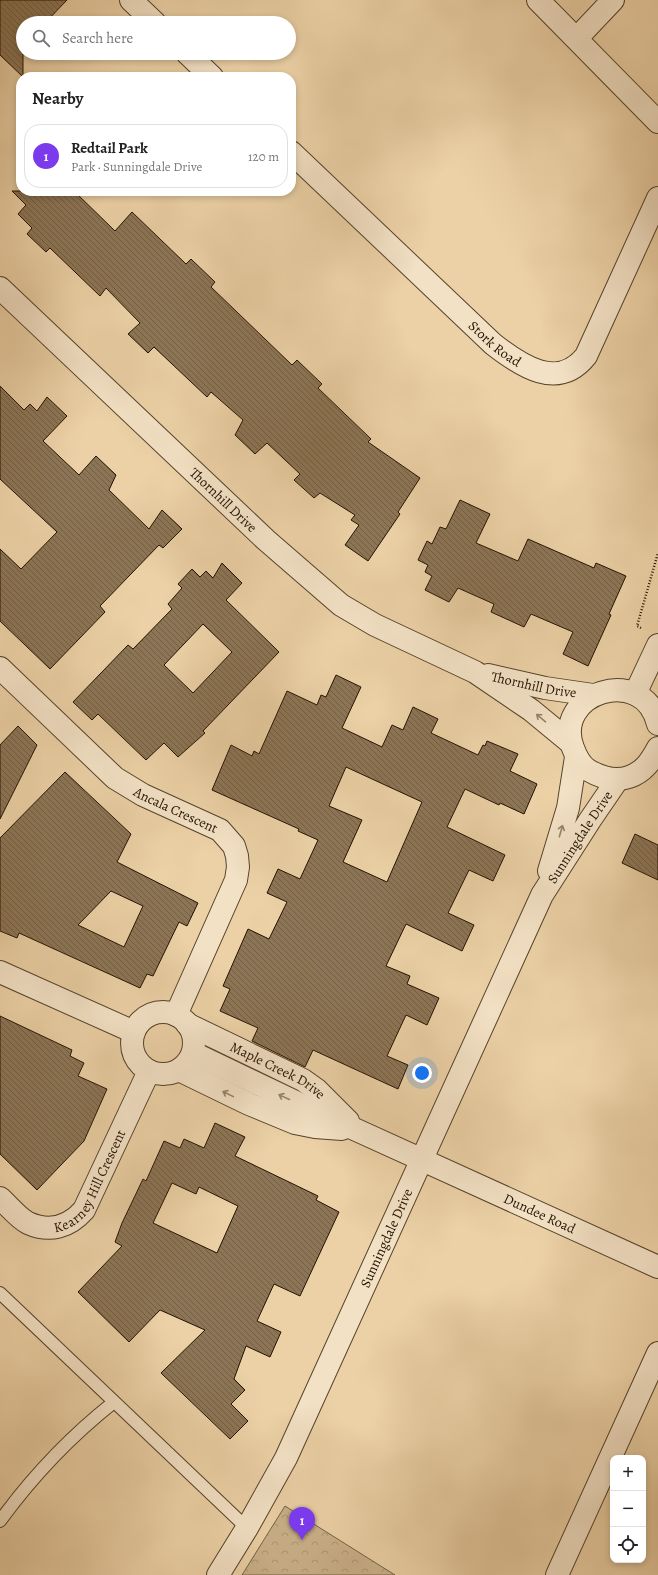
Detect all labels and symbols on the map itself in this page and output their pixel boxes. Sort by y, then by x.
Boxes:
street label: Stork Road [464,317,525,372]
street label: Thornhill Drive [185,464,261,537]
street label: Thornhill Drive [489,667,578,702]
one-way arrow [536,714,546,723]
street label: Ancala Crescent [129,782,221,838]
street label: Sunningdale Drive [543,787,617,887]
one-way arrow [558,825,565,838]
street label: Maple Creek Drive [227,1037,330,1103]
your location [412,1063,432,1083]
one-way arrow [222,1090,234,1097]
one-way arrow [278,1093,290,1100]
street label: Kearney Hill Crescent [52,1126,130,1237]
street label: Sunningdale Drive [356,1186,417,1291]
street label: Dundee Road [500,1189,579,1239]
pin: 1 [289,1507,315,1540]

